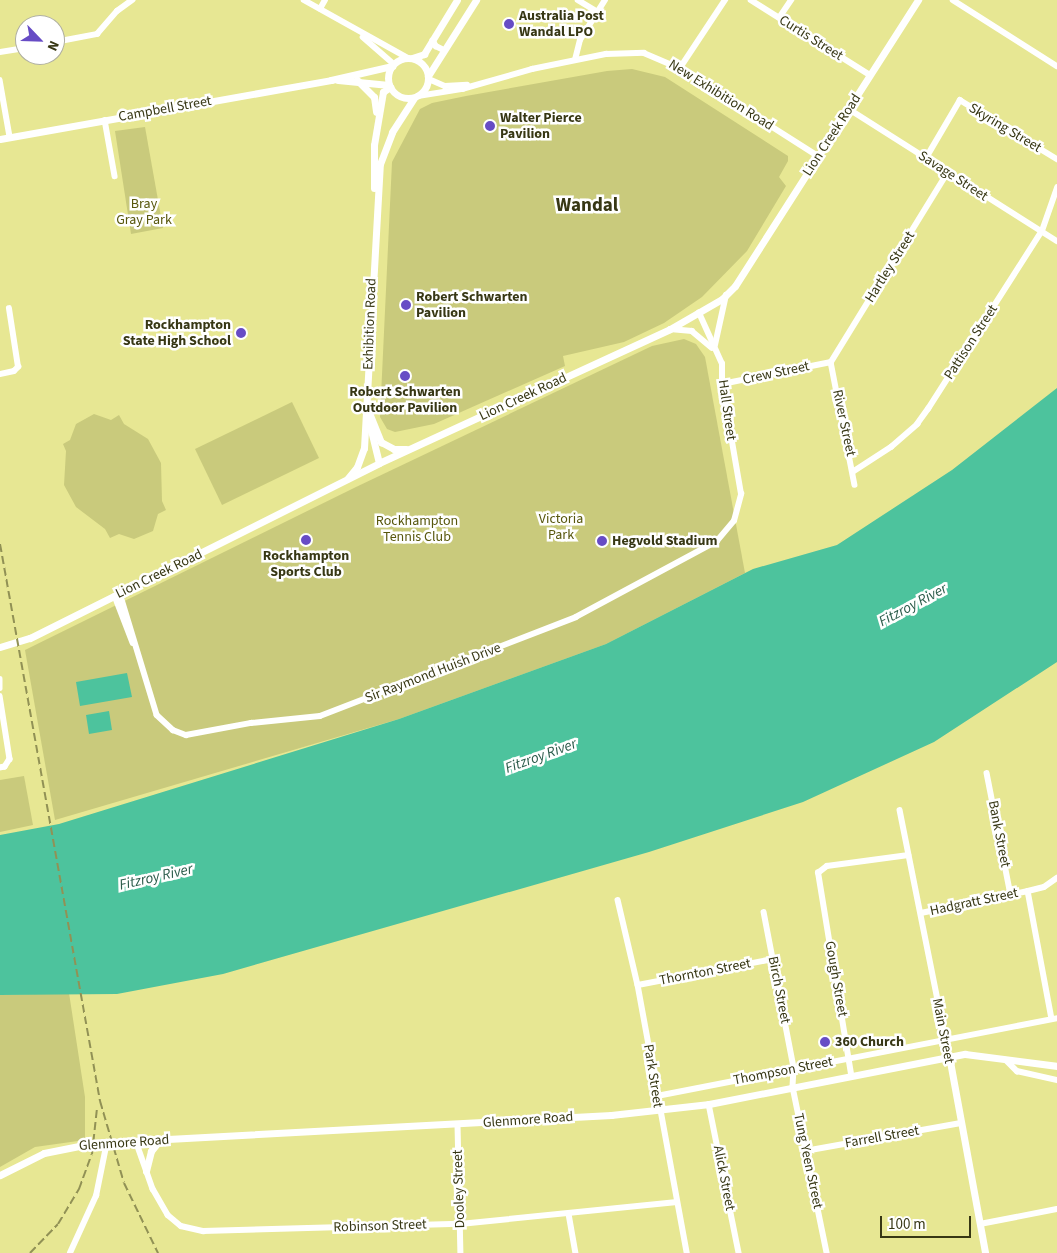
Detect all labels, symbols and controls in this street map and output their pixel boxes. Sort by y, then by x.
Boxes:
place label: Australia Post Wandal LPO [519,8,604,40]
street label: Curtis Street [776,12,846,64]
north arrow [15,15,65,65]
marker: Australia Post Wandal LPO [503,18,515,30]
text: N [42,37,64,54]
street label: New Exhibition Road [665,56,777,134]
street label: Lion Creek Road [799,91,865,179]
street label: Campbell Street [117,93,213,125]
street label: Skyring Street [966,100,1044,156]
place label: Walter Pierce Pavilion [500,110,582,142]
marker: Walter Pierce Pavilion [484,120,496,132]
street label: Savage Street [915,147,991,205]
district label: Wandal [556,195,618,217]
park label: Bray Gray Park [116,196,172,228]
street label: Hartley Street [861,228,919,306]
street label: Exhibition Road [360,278,380,370]
place label: Robert Schwarten Pavilion [416,289,528,322]
marker: Robert Schwarten Pavilion [400,299,412,311]
street label: Pattison Street [941,301,1001,383]
place label: Rockhampton State High School [123,317,231,350]
marker: Rockhampton State High School [235,327,247,339]
street label: Crew Street [741,358,811,388]
street label: Lion Creek Road [477,369,569,425]
marker: Robert Schwarten Outdoor Pavilion [399,370,411,382]
street label: Hall Street [714,379,740,441]
place label: Robert Schwarten Outdoor Pavilion [349,384,461,417]
street label: River Street [829,388,859,458]
park label: Victoria Park [539,511,583,544]
park label: Rockhampton Tennis Club [376,513,458,546]
place label: Hegvold Stadium [612,533,717,549]
marker: Rockhampton Sports Club [300,534,312,546]
marker: Hegvold Stadium [596,535,608,547]
street label: Lion Creek Road [113,546,205,602]
place label: Rockhampton Sports Club [263,548,349,580]
water label: Fitzroy River [876,580,950,630]
street label: Sir Raymond Huish Drive [363,639,503,707]
water label: Fitzroy River [503,735,579,777]
street label: Bank Street [984,799,1014,869]
water label: Fitzroy River [118,860,194,894]
street label: Hadgratt Street [929,884,1019,920]
street label: Gough Street [821,940,851,1018]
street label: Thornton Street [658,955,752,989]
street label: Birch Street [764,955,794,1025]
street label: Main Street [928,997,958,1065]
place label: 360 Church [835,1034,904,1050]
marker: 360 Church [819,1036,831,1048]
street label: Park Street [640,1043,666,1109]
street label: Thompson Street [732,1053,834,1089]
street label: Glenmore Road [482,1108,574,1132]
street label: Tung Yeen Street [790,1112,826,1210]
street label: Farrell Street [844,1122,920,1152]
street label: Glenmore Road [78,1131,170,1155]
street label: Alick Street [709,1144,739,1212]
street label: Dooley Street [449,1149,469,1229]
scale bar [882,1206,973,1238]
text: 100 m [888,1214,926,1235]
street label: Robinson Street [333,1216,427,1236]

